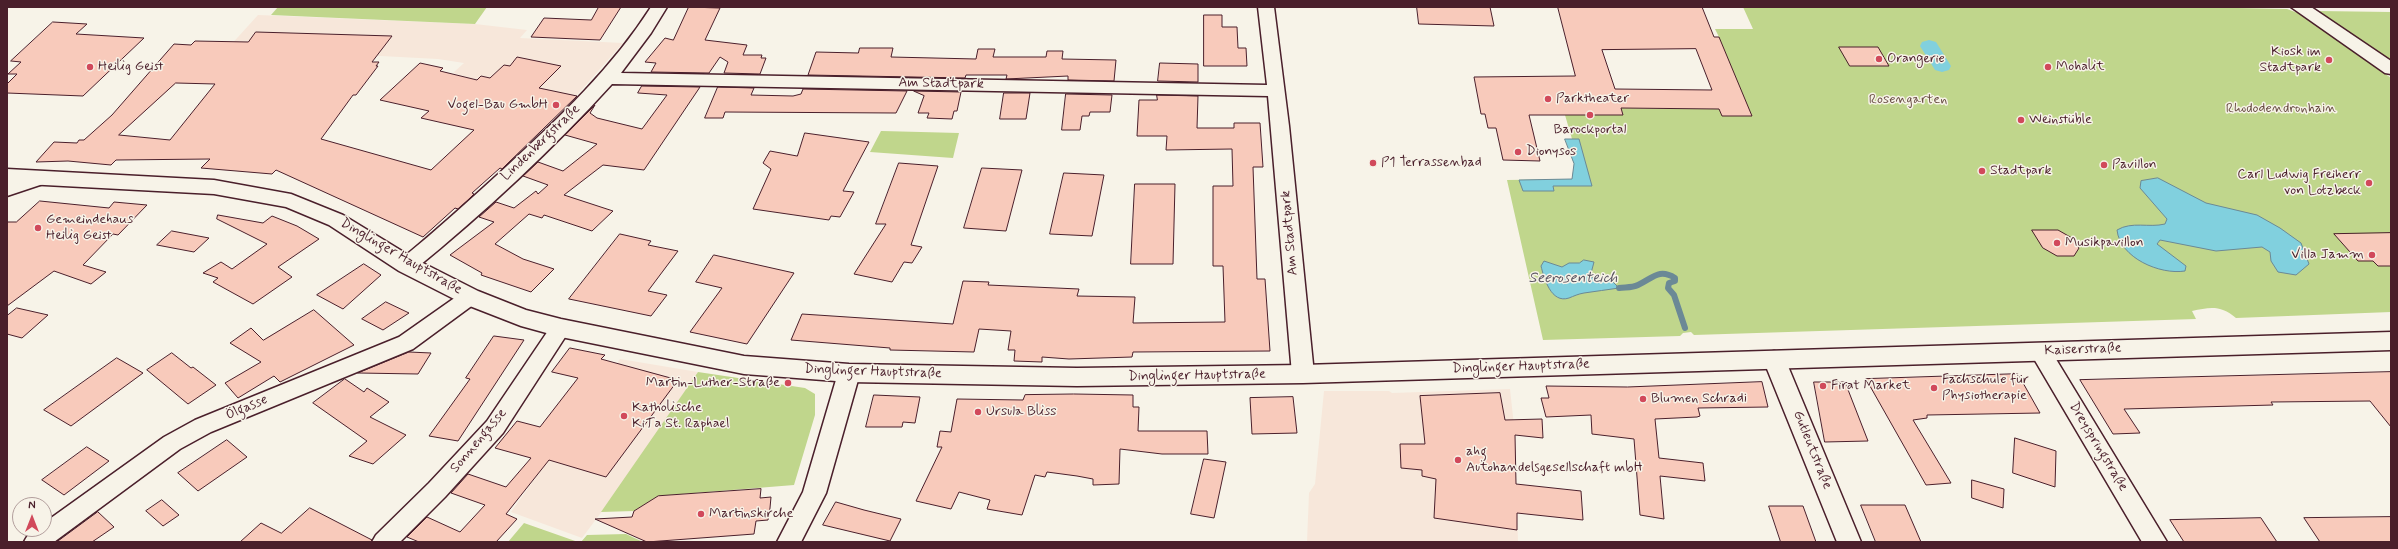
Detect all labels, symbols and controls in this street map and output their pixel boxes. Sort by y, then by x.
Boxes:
place label: Kiosk im Stadtpark [2260,44,2321,76]
place label: Orangerie [1887,51,1945,67]
marker: Orangerie [1874,54,1884,64]
marker: Kiosk im Stadtpark [2324,55,2334,65]
place label: Heilig Geist [98,59,163,75]
place label: Mohalit [2056,59,2105,75]
marker: Heilig Geist [85,62,95,72]
marker: Mohalit [2043,62,2053,72]
street label: Am Stadtpark [898,75,984,93]
place label: Parktheater [1556,91,1629,107]
park label: Rosengarten [1869,92,1947,108]
marker: Parktheater [1543,94,1553,104]
place label: Vogel-Bau GmbH [448,97,548,113]
marker: Vogel-Bau GmbH [551,100,561,110]
street label: Lindenbergstraße [498,101,584,185]
park label: Rhododendronhain [2226,101,2336,117]
marker: Barockportal [1585,110,1595,120]
place label: Weinstüble [2029,112,2092,128]
marker: Weinstüble [2016,115,2026,125]
place label: Barockportal [1554,122,1626,138]
place label: Dionysos [1526,144,1576,160]
marker: Dionysos [1513,147,1523,157]
place label: P1 Terrassenbad [1381,155,1482,171]
place label: Pavillon [2112,157,2157,173]
marker: P1 Terrassenbad [1368,158,1378,168]
marker: Pavillon [2099,160,2109,170]
place label: Stadtpark [1990,163,2051,179]
marker: Stadtpark [1977,166,1987,176]
place label: Carl Ludwig Freiherr von Lotzbeck [2237,167,2361,200]
marker: Carl Ludwig Freiherr von Lotzbeck [2364,178,2374,188]
street label: Am Stadtpark [1278,190,1302,276]
place label: Gemeindehaus Heilig Geist [46,212,133,244]
street label: Dinglinger Hauptstraße [337,215,465,299]
marker: Gemeindehaus Heilig Geist [33,223,43,233]
place label: Musikpavillon [2065,235,2144,251]
marker: Musikpavillon [2052,238,2062,248]
place label: Villa Jamm [2291,247,2364,263]
marker: Villa Jamm [2367,250,2377,260]
water label: Seerosenteich [1529,270,1617,288]
street label: Kaiserstraße [2044,340,2122,360]
street label: Dinglinger Hauptstraße [1452,356,1590,378]
street label: Dinglinger Hauptstraße [804,361,942,383]
street label: Dinglinger Hauptstraße [1128,366,1266,386]
place label: Fachschule für Physiotherapie [1942,372,2029,404]
place label: Martin-Luther-Straße [646,375,780,391]
marker: Martin-Luther-Straße [783,378,793,388]
place label: Firat Market [1831,378,1910,394]
marker: Firat Market [1818,381,1828,391]
marker: Fachschule für Physiotherapie [1929,383,1939,393]
place label: Blumen Schradi [1651,391,1747,407]
street label: Ölgasse [224,392,270,424]
marker: Blumen Schradi [1638,394,1648,404]
street label: Dreyspringstraße [2065,399,2131,495]
place label: Katholische KiTa St. Raphael [632,400,730,432]
place label: Ursula Bliss [986,404,1057,420]
street label: Sonnengasse [447,405,511,477]
marker: Ursula Bliss [973,407,983,417]
street label: Gutleutstraße [1789,408,1835,492]
marker: Katholische KiTa St. Raphael [619,411,629,421]
place label: ahg Autohandelsgesellschaft mbH [1466,444,1643,476]
marker: ahg Autohandelsgesellschaft mbH [1453,455,1463,465]
north arrow [12,497,52,537]
text: N [28,499,36,513]
place label: Martinskirche [709,506,793,522]
marker: Martinskirche [696,509,706,519]

